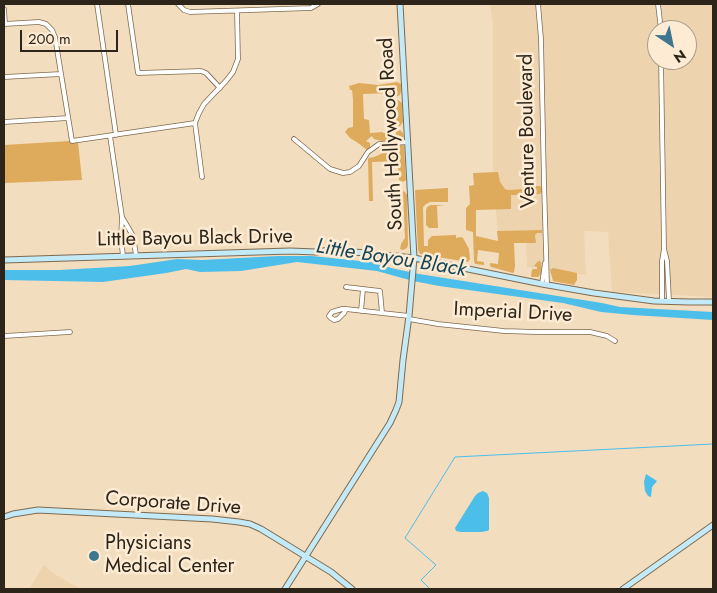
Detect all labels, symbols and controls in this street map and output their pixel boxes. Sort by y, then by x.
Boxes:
scale bar [22,20,120,52]
north arrow [647,20,697,70]
text: 200 m [28,28,71,50]
street label: South Hollywood Road [375,37,409,231]
text: N [670,45,690,68]
street label: Venture Boulevard [515,54,541,208]
street label: Little Bayou Black Drive [97,225,293,253]
water label: Little Bayou Black [314,235,468,283]
street label: Imperial Drive [453,298,573,328]
street label: Corporate Drive [104,487,242,521]
place label: Physicians Medical Center [105,532,234,579]
marker: Physicians Medical Center [87,549,101,563]

